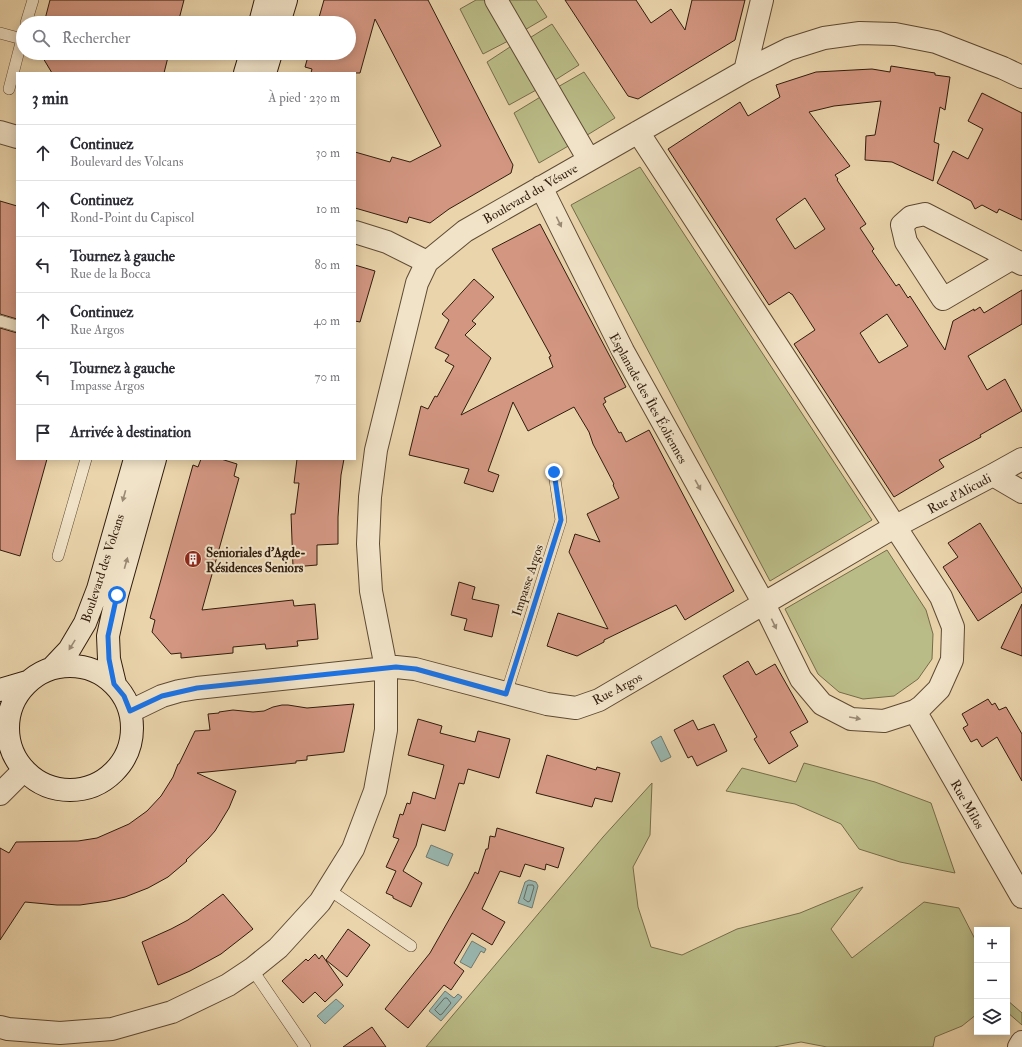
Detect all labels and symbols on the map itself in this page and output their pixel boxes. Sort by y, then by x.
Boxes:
street label: Boulevard du Vésuve [480,160,581,227]
one-way arrow [555,216,562,228]
street label: Esplanade des Îles Éoliennes [605,330,692,468]
route end [545,463,563,481]
street label: Rue d'Alicudi [925,470,995,517]
one-way arrow [695,480,701,491]
one-way arrow [121,490,127,503]
street label: Boulevard des Volcans [78,511,128,625]
street label: Impasse Argos [509,542,548,619]
place label: Senioriales d'Agde- Résidences Seniors [206,545,306,576]
building icon: Senioriales d'Agde- Résidences Seniors [183,549,203,569]
one-way arrow [123,557,129,569]
route start [108,586,126,604]
one-way arrow [771,618,777,630]
one-way arrow [69,639,76,651]
street label: Rue Argos [590,669,646,709]
one-way arrow [849,716,861,722]
street label: Rue Milos [947,777,988,832]

